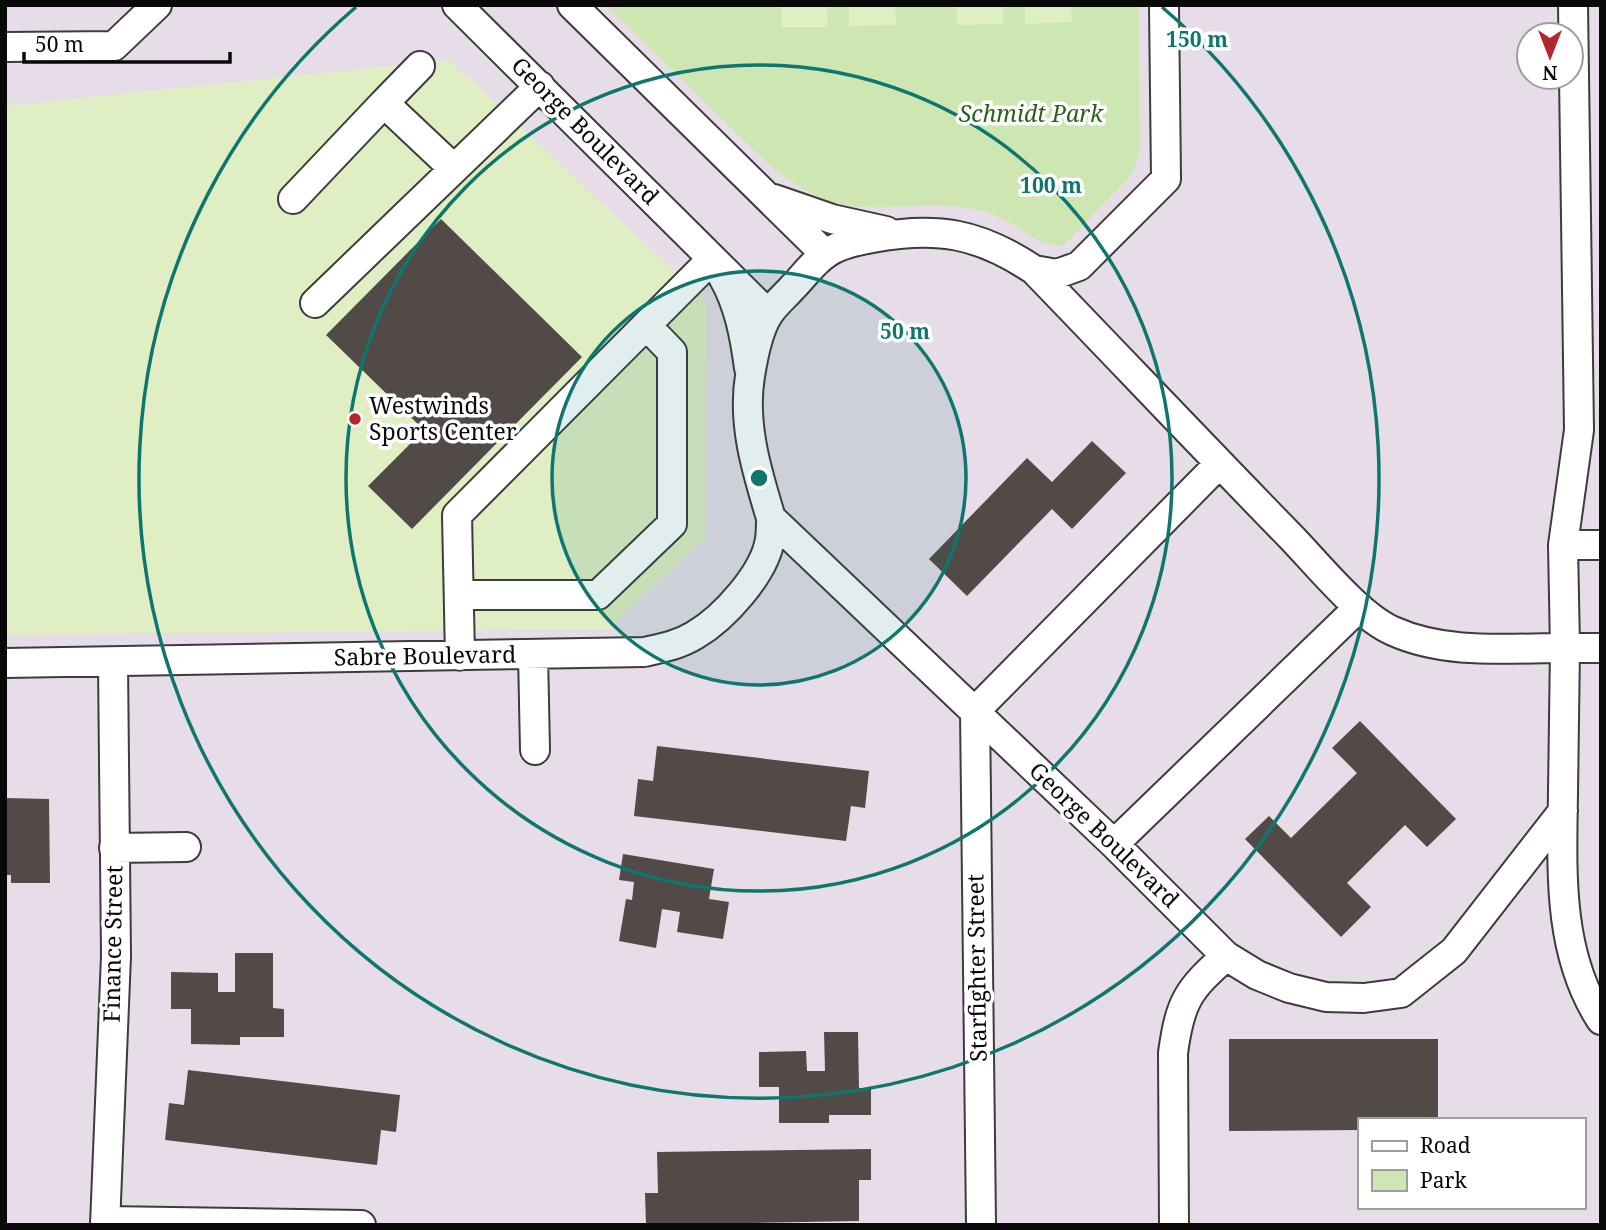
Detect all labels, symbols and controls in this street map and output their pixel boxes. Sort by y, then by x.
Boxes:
scale bar [24,21,231,65]
north arrow [1515,21,1585,91]
text: 150 m [1166,25,1228,53]
text: 50 m [35,30,84,58]
street label: George Boulevard [505,49,667,211]
text: N [1542,60,1557,86]
park label: Schmidt Park [959,97,1104,129]
text: 100 m [1020,171,1082,199]
text: 50 m [880,317,930,345]
place label: Westwinds Sports Center [369,389,517,447]
marker: Westwinds Sports Center [347,411,363,427]
centre of rings [747,466,771,490]
street label: Sabre Boulevard [334,637,516,673]
street label: George Boulevard [1023,754,1187,914]
street label: Finance Street [95,865,129,1023]
street label: Starfighter Street [958,874,994,1062]
legend [1358,1118,1585,1209]
text: Road [1420,1131,1471,1159]
text: Park [1420,1166,1467,1194]

